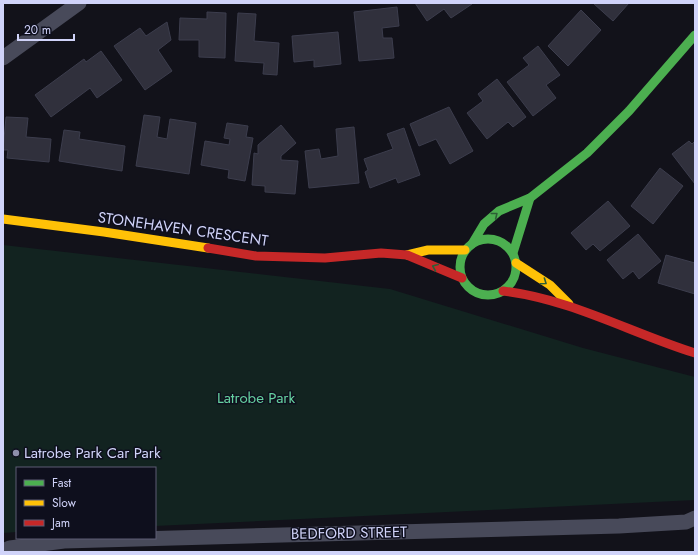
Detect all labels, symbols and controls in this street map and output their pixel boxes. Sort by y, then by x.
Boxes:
scale bar [18,16,74,42]
text: 20 m [24,21,51,39]
street label: STONEHAVEN CRESCENT [96,206,270,252]
one-way arrow [491,212,498,219]
one-way arrow [431,264,439,272]
one-way arrow [540,277,547,284]
park label: Latrobe Park [217,387,295,409]
place label: Latrobe Park Car Park [24,442,161,464]
marker: Latrobe Park Car Park [11,448,21,458]
legend [16,467,156,539]
text: Fast [52,474,71,492]
text: Slow [52,494,77,512]
text: Jam [50,514,70,532]
street label: BEDFORD STREET [291,521,407,545]

